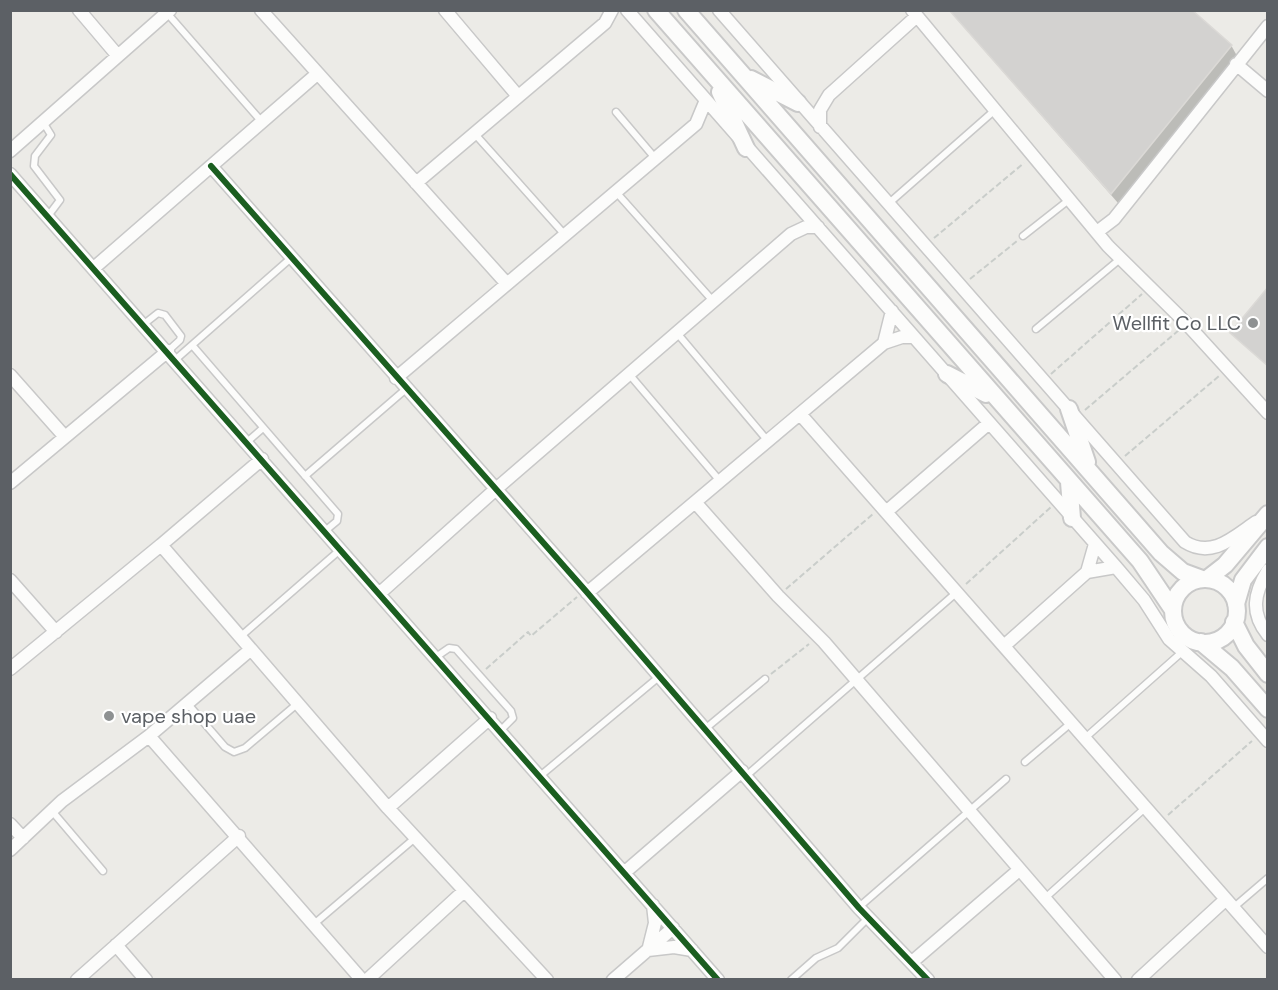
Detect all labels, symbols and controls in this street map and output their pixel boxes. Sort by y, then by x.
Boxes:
place label: Wellfit Co LLC [1112,310,1241,336]
marker: Wellfit Co LLC [1246,316,1260,330]
place label: vape shop uae [121,703,256,729]
marker: vape shop uae [102,709,116,723]

